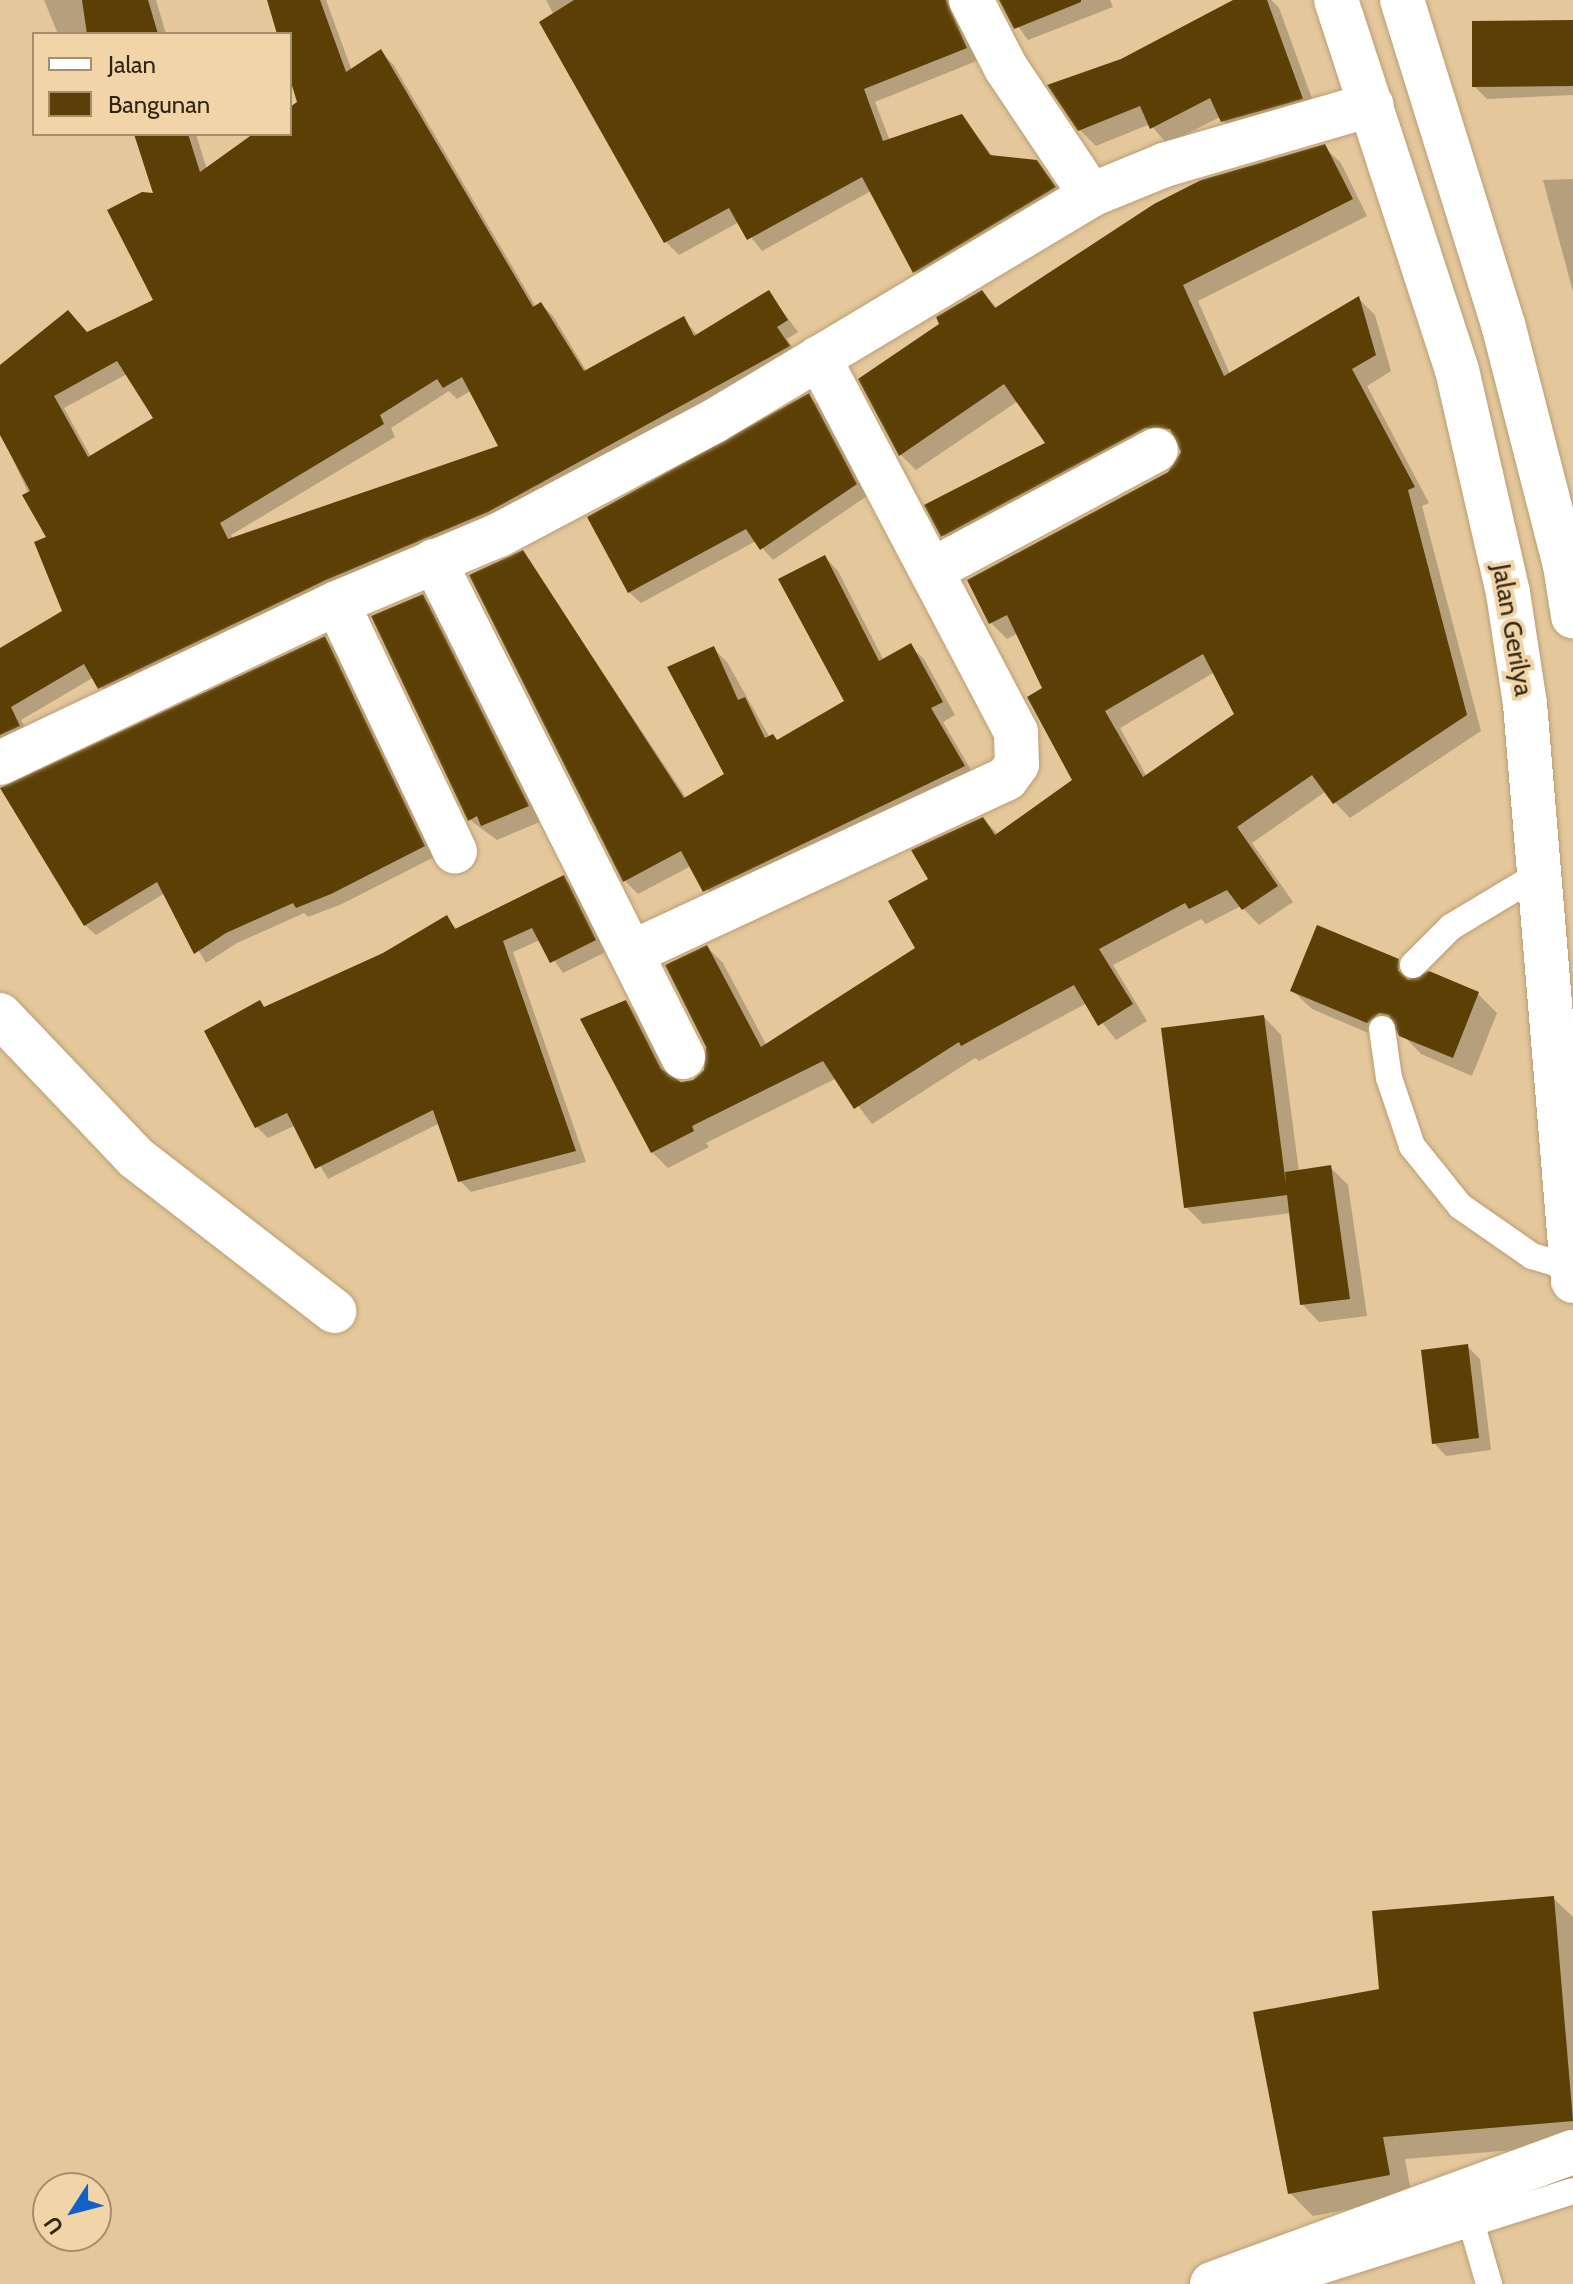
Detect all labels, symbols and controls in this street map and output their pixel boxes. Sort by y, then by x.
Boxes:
legend [32,32,292,136]
text: Jalan [108,50,156,79]
text: Bangunan [108,90,210,119]
street label: Jalan Gerilya [1485,561,1539,699]
north arrow [32,2172,112,2252]
text: U [38,2211,69,2240]

